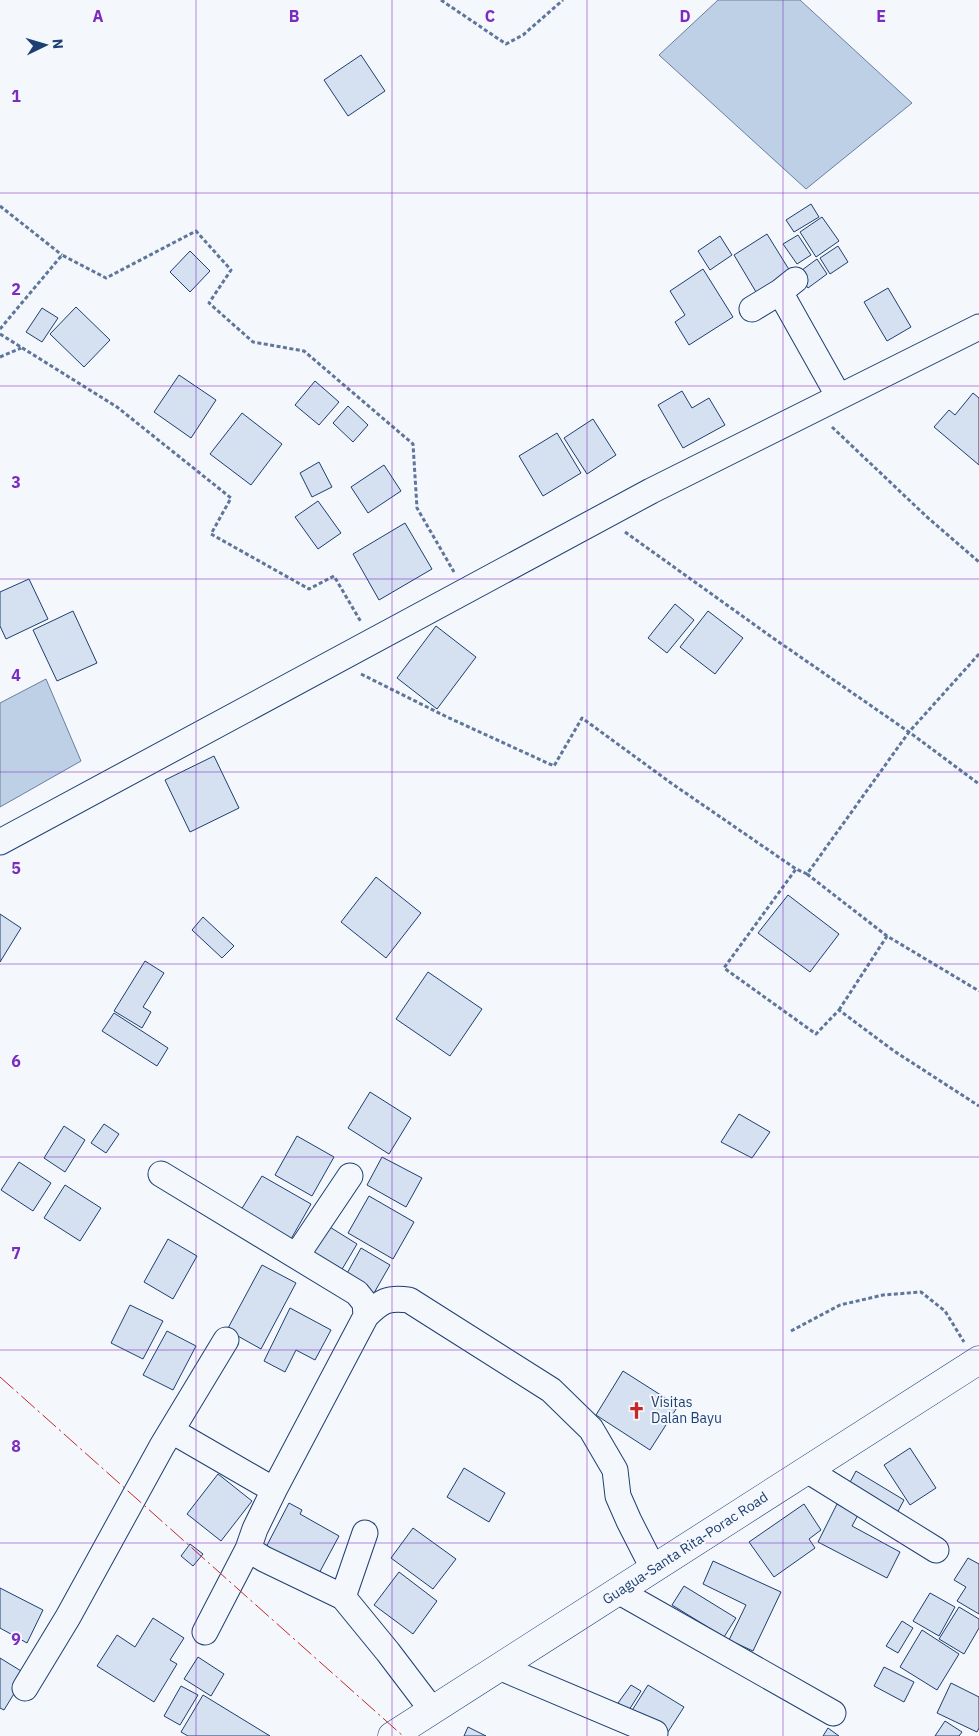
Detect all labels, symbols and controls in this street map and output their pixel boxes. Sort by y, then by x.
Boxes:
text: A [93,6,104,26]
text: B [289,6,300,26]
text: C [485,6,495,26]
text: D [679,6,691,26]
text: E [876,6,886,26]
north arrow [20,20,70,70]
text: N [49,38,67,50]
text: 1 [11,86,21,106]
text: 2 [11,279,21,299]
text: 3 [11,472,21,492]
text: 4 [11,665,21,685]
text: 5 [11,858,21,878]
text: 6 [11,1051,21,1071]
text: 7 [11,1243,21,1263]
place label: Visitas Dalan Bayu [651,1393,722,1427]
church icon: Visitas Dalan Bayu [627,1400,647,1420]
text: 8 [11,1436,21,1456]
street label: Guagua-Santa Rita-Porac Road [599,1488,771,1608]
text: 9 [11,1629,21,1649]

